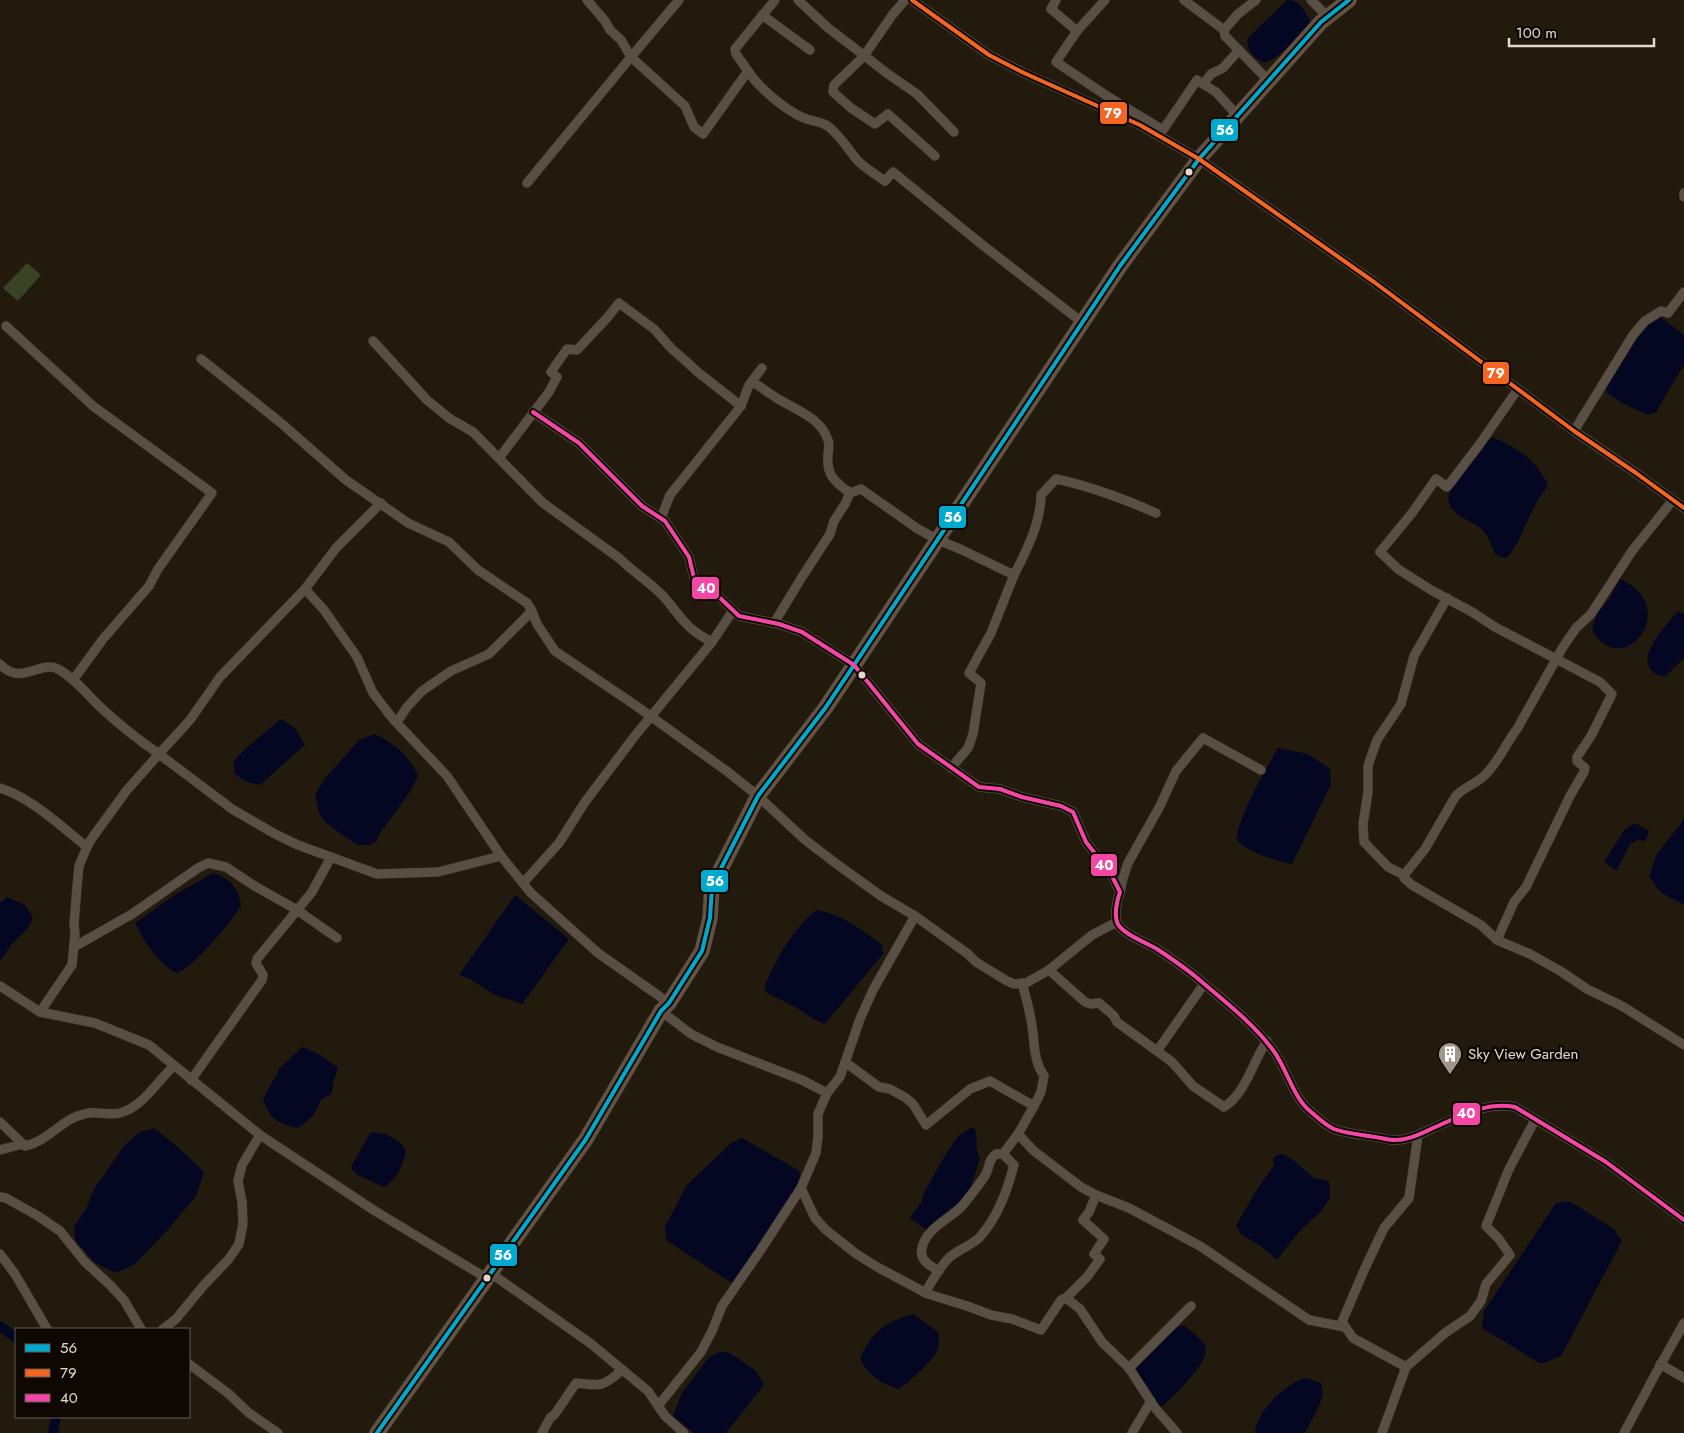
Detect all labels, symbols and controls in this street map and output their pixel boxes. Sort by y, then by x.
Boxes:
scale bar [1509,15,1654,47]
text: 100 m [1516,22,1557,44]
line badge: 79 [1099,101,1128,125]
text: 79 [1104,103,1122,123]
line badge: 56 [1210,118,1239,142]
text: 56 [1216,120,1234,140]
unlabelled marker [1184,167,1194,177]
line badge: 79 [1482,361,1510,385]
text: 79 [1487,363,1505,383]
line badge: 56 [938,505,967,529]
text: 56 [944,507,962,527]
line badge: 40 [691,576,720,600]
text: 40 [696,578,716,598]
unlabelled marker [857,670,867,680]
line badge: 40 [1090,853,1118,877]
text: 40 [1094,855,1114,875]
line badge: 56 [700,869,729,893]
text: 56 [706,871,724,891]
building icon: Sky View Garden [1437,1041,1463,1075]
place label: Sky View Garden [1468,1043,1578,1065]
line badge: 40 [1452,1102,1481,1126]
text: 40 [1456,1103,1476,1123]
line badge: 56 [489,1243,518,1267]
text: 56 [494,1245,512,1265]
unlabelled marker [482,1273,492,1283]
legend [15,1328,190,1418]
text: 56 [60,1337,77,1359]
text: 79 [60,1362,77,1384]
text: 40 [60,1387,78,1409]

